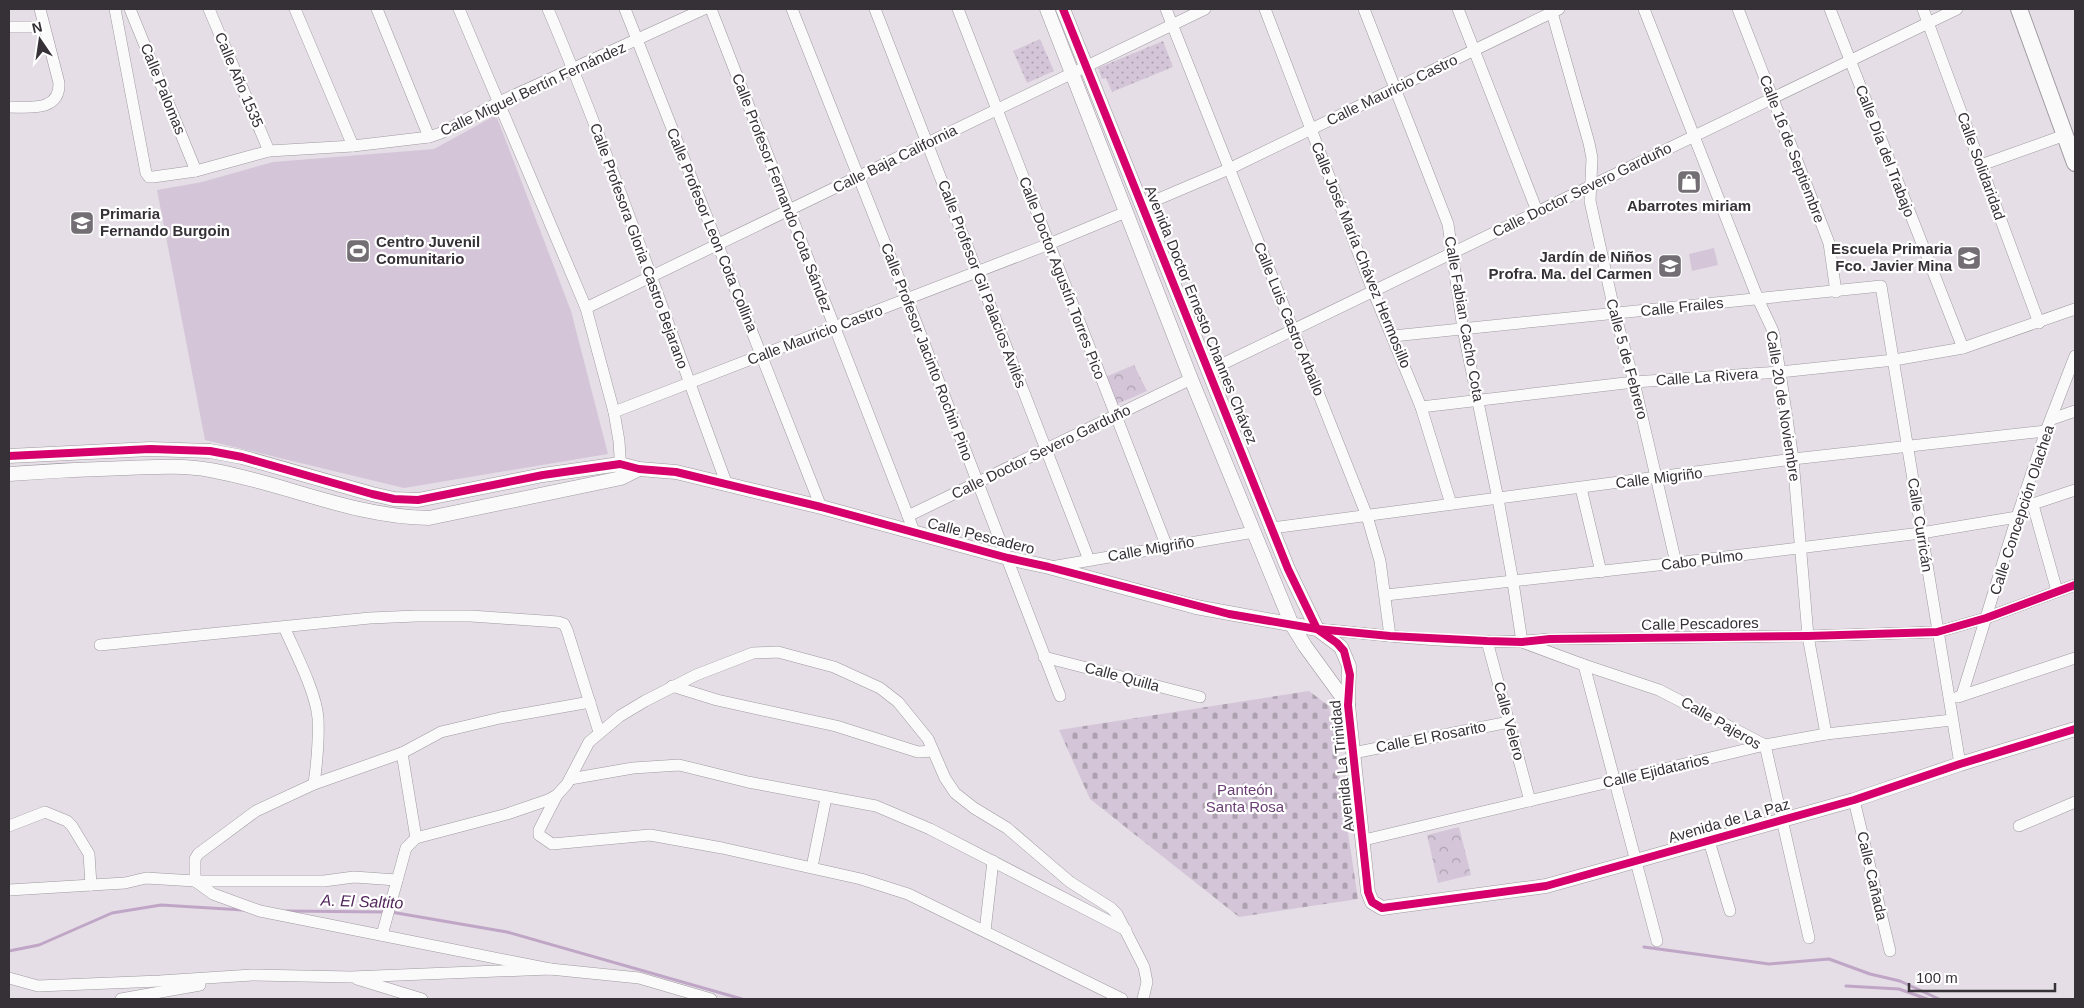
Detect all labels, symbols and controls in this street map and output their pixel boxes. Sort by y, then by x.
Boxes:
north arrow [15,15,65,65]
text: N [30,18,44,36]
street label: Calle Año 1535 [212,30,267,130]
street label: Calle Miguel Bertín Fernández [437,38,628,139]
street label: Calle Palomas [137,41,189,137]
street label: Calle Mauricio Castro [1324,50,1460,129]
street label: Calle Profesor Fernando Cota Sández [729,71,836,315]
street label: Calle 16 de Septiembre [1756,73,1828,225]
street label: Calle Día del Trabajo [1852,82,1919,219]
street label: Calle Solidaridad [1954,110,2009,222]
street label: Calle Profesora Gloria Castro Bejarano [587,121,692,371]
street label: Calle Baja California [830,121,960,196]
street label: Calle Profesor Leon Cota Collina [664,125,762,335]
street label: Calle José María Chávez Hermosillo [1308,139,1415,370]
street label: Calle Doctor Severo Garduño [1490,139,1674,240]
shop icon: Abarrotes miriam [1676,169,1702,195]
street label: Calle Doctor Agustín Torres Pico [1016,174,1109,382]
street label: Calle Profesor Gil Palacios Avilés [935,177,1030,390]
street label: Avenida Doctor Ernesto Channes Chávez [1142,183,1261,447]
place label: Abarrotes miriam [1627,197,1751,214]
place label: Primaria Fernando Burgoin [100,205,230,239]
school or university icon: Primaria Fernando Burgoin [69,210,95,236]
place label: Centro Juvenil Comunitario [376,233,480,267]
street label: Calle Fabian Cacho Cota [1442,235,1488,404]
sports icon: Centro Juvenil Comunitario [345,238,371,264]
street label: Calle Luis Castro Arballo [1251,239,1328,398]
place label: Escuela Primaria Fco. Javier Mina [1831,240,1953,274]
street label: Calle Profesor Jacinto Rochin Pino [878,241,977,463]
school or university icon: Escuela Primaria Fco. Javier Mina [1956,245,1982,271]
place label: Jardín de Niños Profra. Ma. del Carmen [1489,248,1652,282]
school or university icon: Jardín de Niños Profra. Ma. del Carmen [1657,253,1683,279]
street label: Calle Frailes [1640,294,1724,319]
street label: Calle 5 de Febrero [1603,297,1652,421]
street label: Calle Mauricio Castro [745,301,885,368]
street label: Calle 20 de Noviembre [1763,329,1804,483]
street label: Calle La Rivera [1655,364,1759,389]
street label: Calle Doctor Severo Garduño [949,401,1133,502]
street label: Calle Concepción Olachea [1986,422,2057,597]
street label: Calle Migriño [1614,464,1703,491]
street label: Calle Curricán [1905,477,1936,573]
street label: Calle Pescadero [926,514,1037,557]
street label: Calle Migriño [1106,533,1195,564]
street label: Cabo Pulmo [1660,546,1744,573]
street label: Calle Pescadores [1641,614,1759,633]
street label: Calle Quilla [1083,658,1162,695]
street label: Calle Velero [1491,680,1528,762]
street label: Calle Pajeros [1678,693,1764,752]
street label: Avenida La Trinidad [1326,699,1357,833]
street label: Calle El Rosarito [1374,718,1487,756]
street label: Calle Ejidatarios [1601,750,1711,791]
park label: Panteón Santa Rosa [1206,781,1285,815]
street label: Avenida de La Paz [1666,795,1792,846]
street label: Calle Cañada [1854,830,1891,923]
water label: A. El Saltito [319,892,404,911]
scale bar [1909,960,2055,992]
text: 100 m [1916,969,1958,986]

